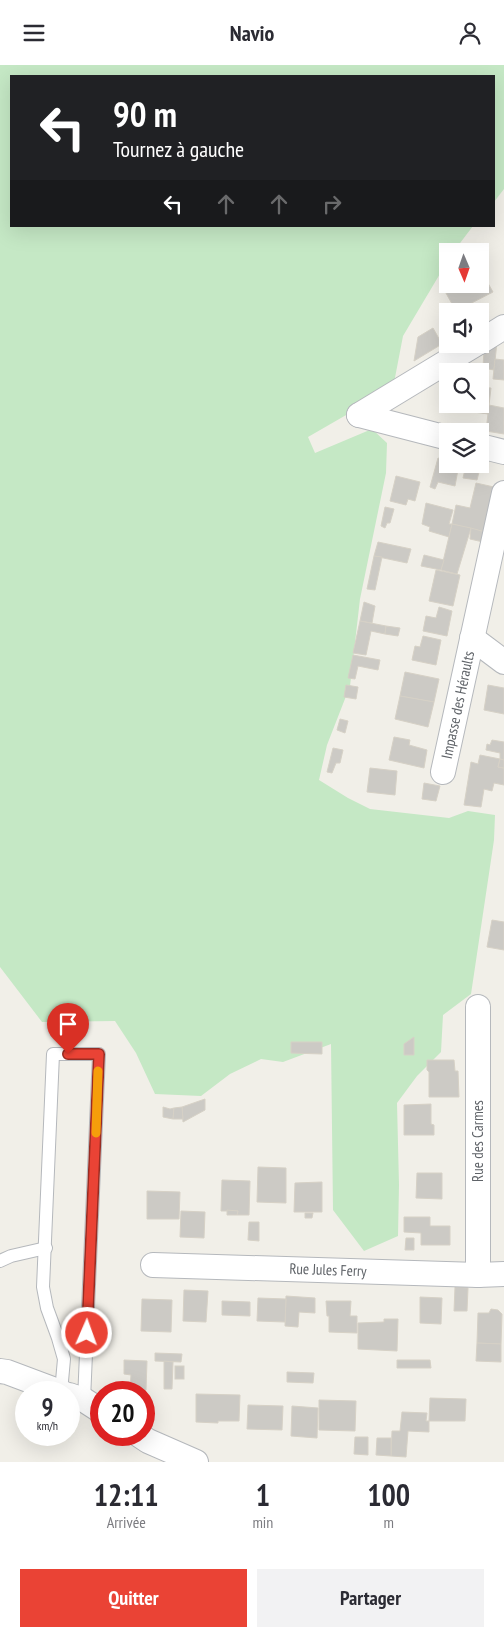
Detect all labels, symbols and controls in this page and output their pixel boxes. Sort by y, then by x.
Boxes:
icon: menu [20,19,48,47]
text: Navio [230,19,274,47]
icon: person [456,19,484,47]
text: 90 m [113,91,177,137]
icon: left [30,95,95,160]
text: Tournez à gauche [113,135,244,163]
icon: left [159,190,187,218]
icon: ahead [212,190,240,218]
icon: ahead [265,190,293,218]
icon: right [318,190,346,218]
north arrow [439,243,489,293]
map controls [439,243,489,473]
button: sound [439,303,489,353]
button: search [439,363,489,413]
button: layers [439,423,489,473]
street label: Impasse des Héraults [437,649,478,761]
pin [47,1003,89,1054]
icon: arrive [54,1010,82,1038]
street label: Rue des Carmes [468,1100,487,1182]
street label: Rue Jules Ferry [289,1259,367,1280]
position arrow [60,1306,112,1358]
speed limit sign: 20 [90,1381,155,1446]
text: 9 [42,1391,53,1423]
text: km/h [37,1418,58,1433]
text: 12:11 [94,1475,159,1514]
text: 1 [256,1475,270,1514]
text: 100 [367,1475,410,1514]
text: Arrivée [107,1512,146,1532]
text: min [252,1512,273,1532]
text: m [383,1512,394,1532]
button: Quitter [20,1569,247,1627]
button: Partager [257,1569,484,1627]

